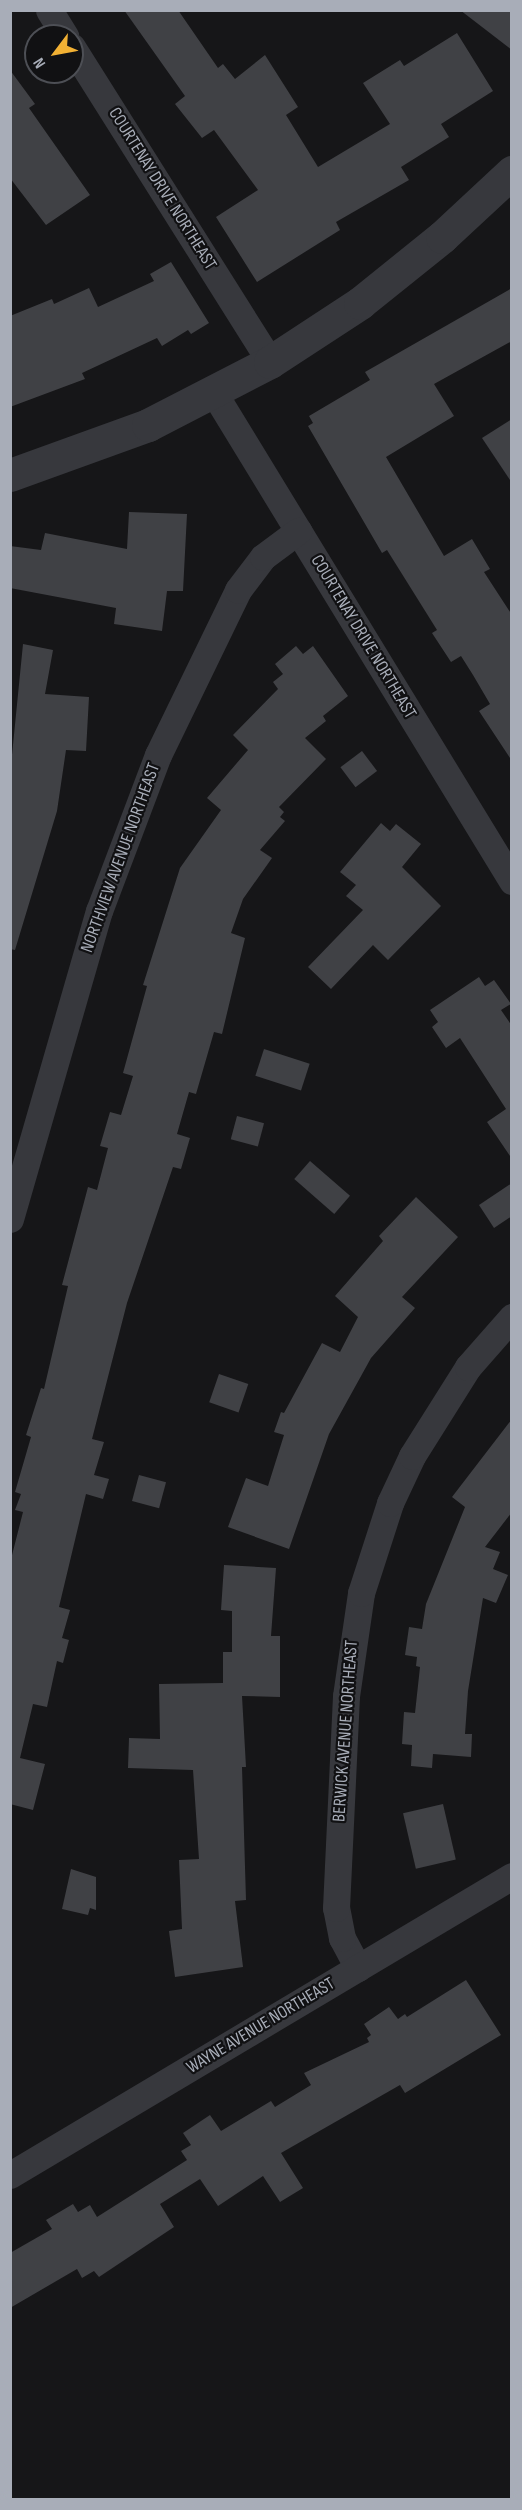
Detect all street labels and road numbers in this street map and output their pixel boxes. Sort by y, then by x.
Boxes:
street label: COURTENAY DRIVE NORTHEAST [103,104,221,274]
street label: COURTENAY DRIVE NORTHEAST [306,551,420,723]
street label: NORTHVIEW AVENUE NORTHEAST [77,760,165,956]
street label: BERWICK AVENUE NORTHEAST [329,1639,363,1823]
street label: WAYNE AVENUE NORTHEAST [183,1973,339,2079]

